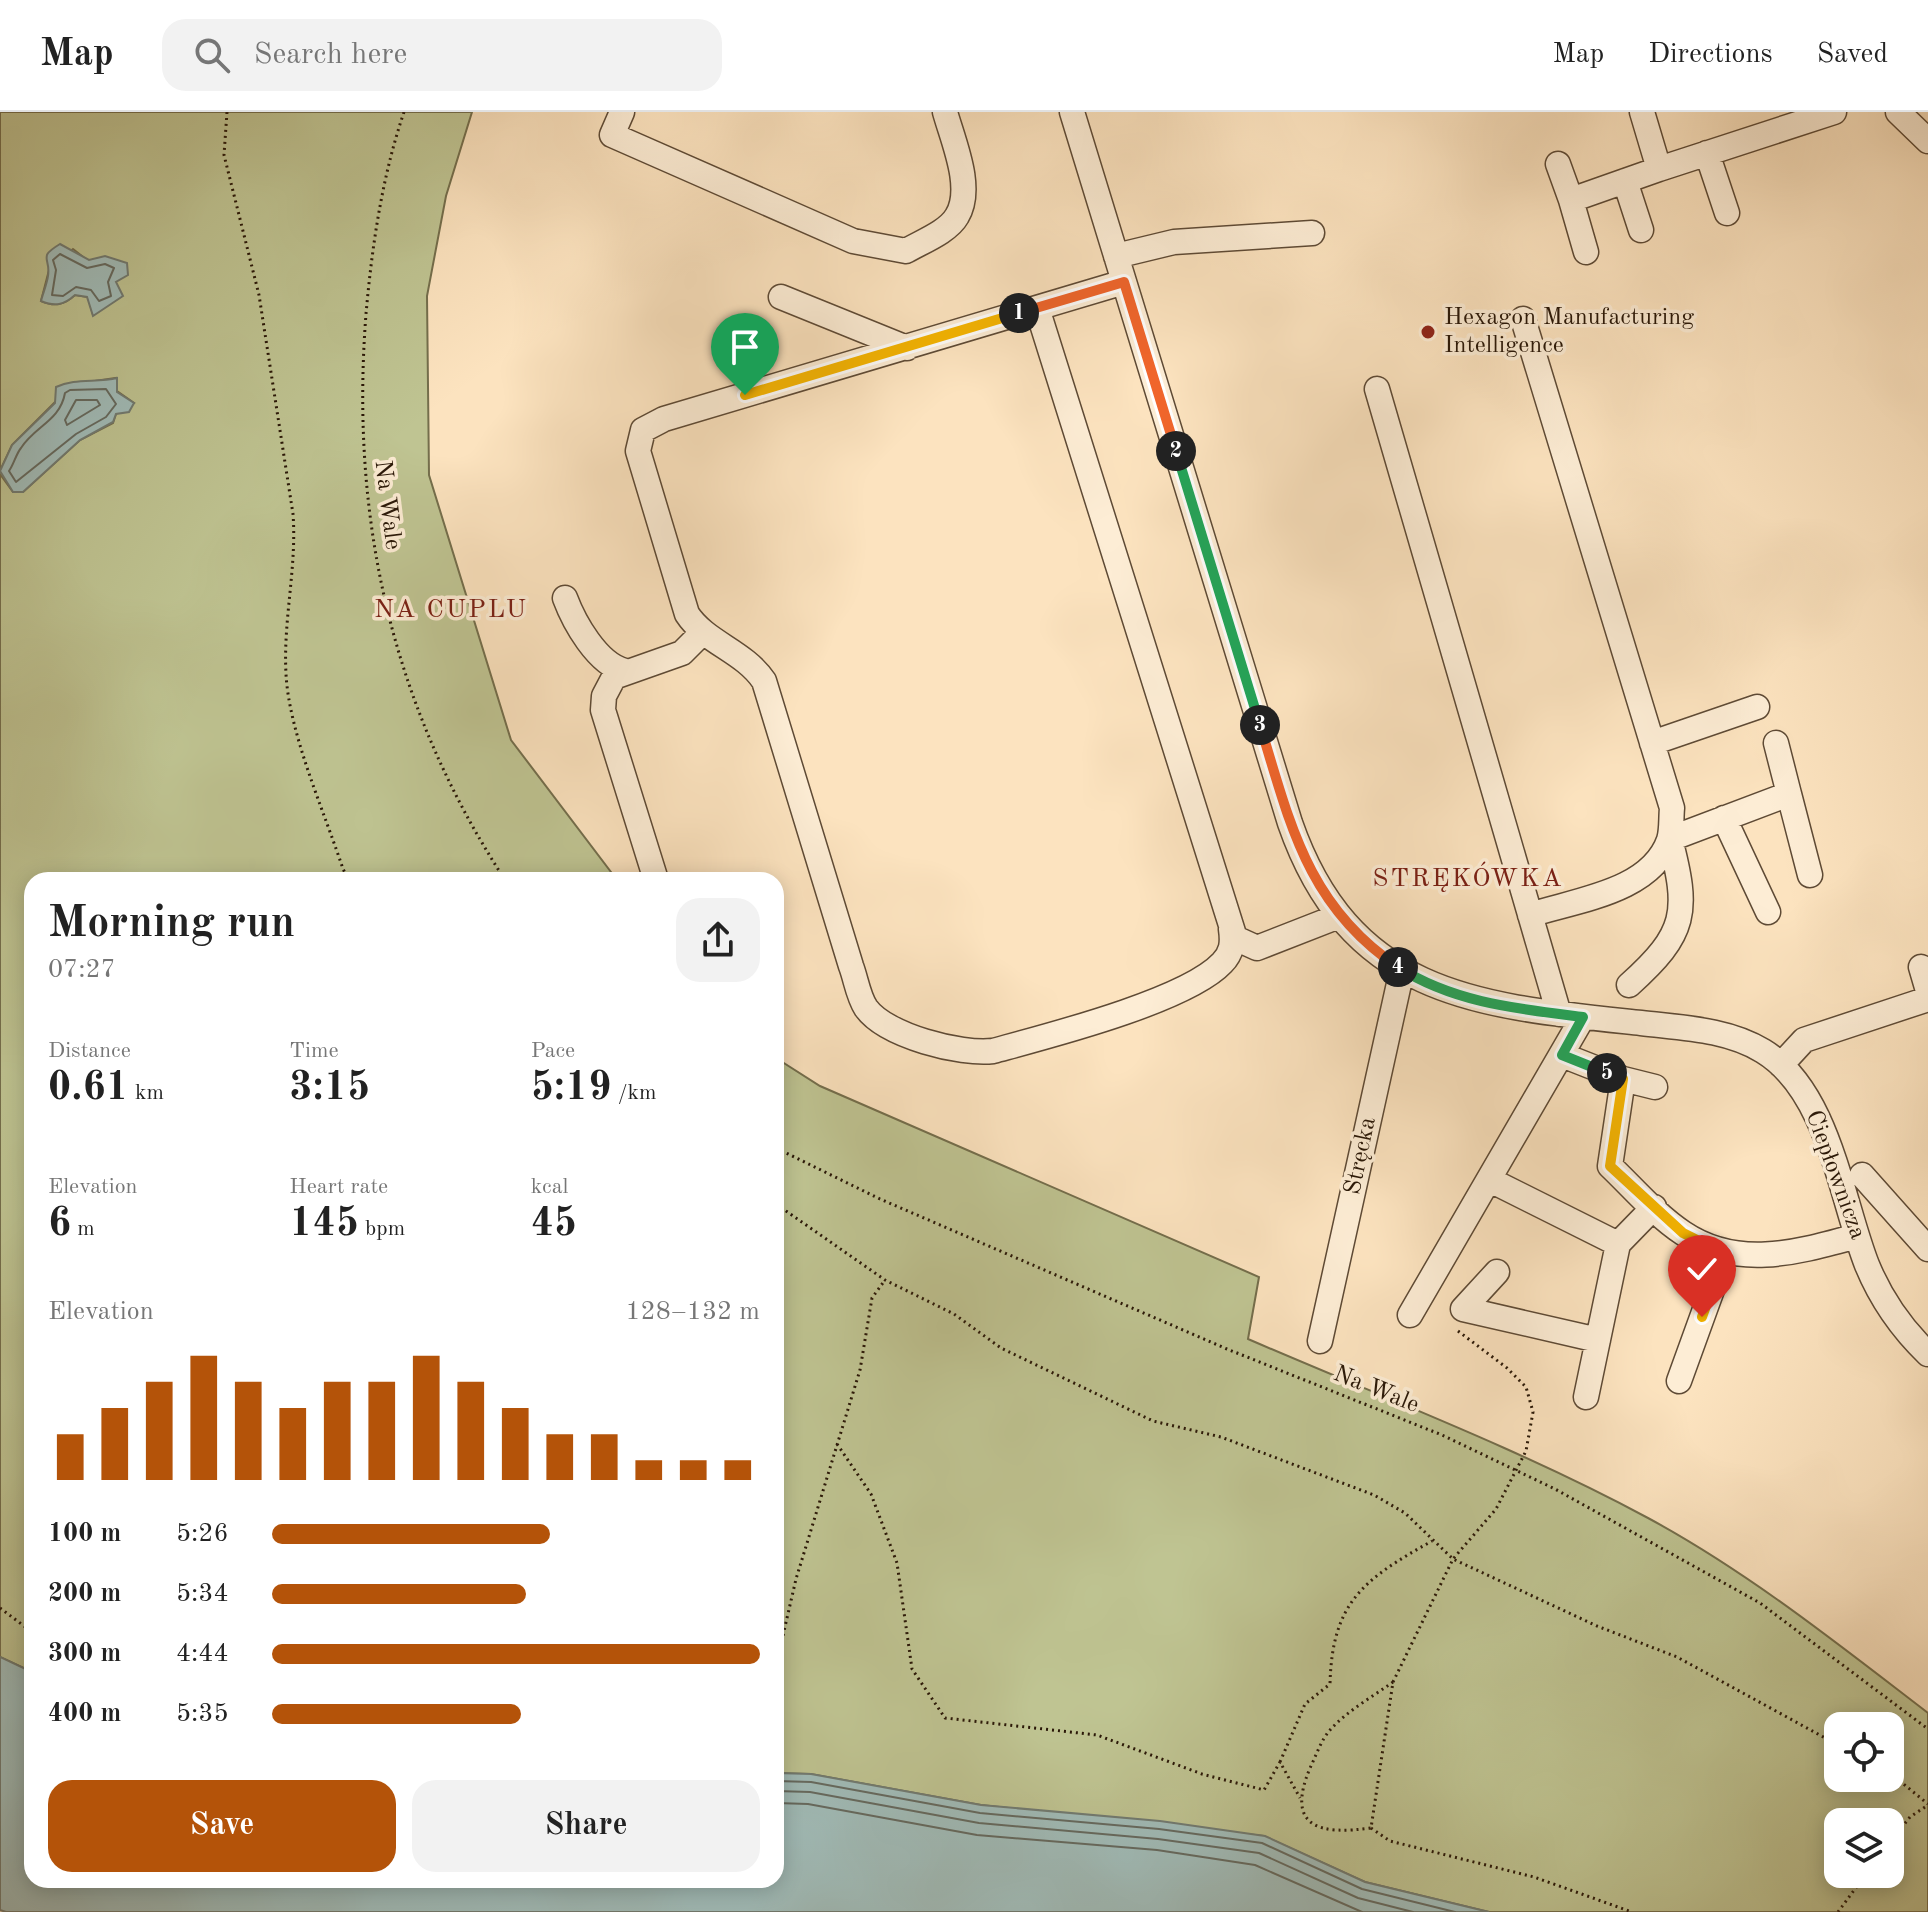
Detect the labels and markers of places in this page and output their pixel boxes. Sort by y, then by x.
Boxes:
pin: 1 [999,293,1039,333]
place label: Hexagon Manufacturing Intelligence [1444,306,1694,358]
pin [711,313,779,395]
marker: Hexagon Manufacturing Intelligence [1419,323,1437,341]
pin: 2 [1156,431,1196,471]
pin: 3 [1240,705,1280,745]
pin: 4 [1378,947,1418,987]
pin: 5 [1587,1053,1627,1093]
pin [1668,1235,1736,1317]

